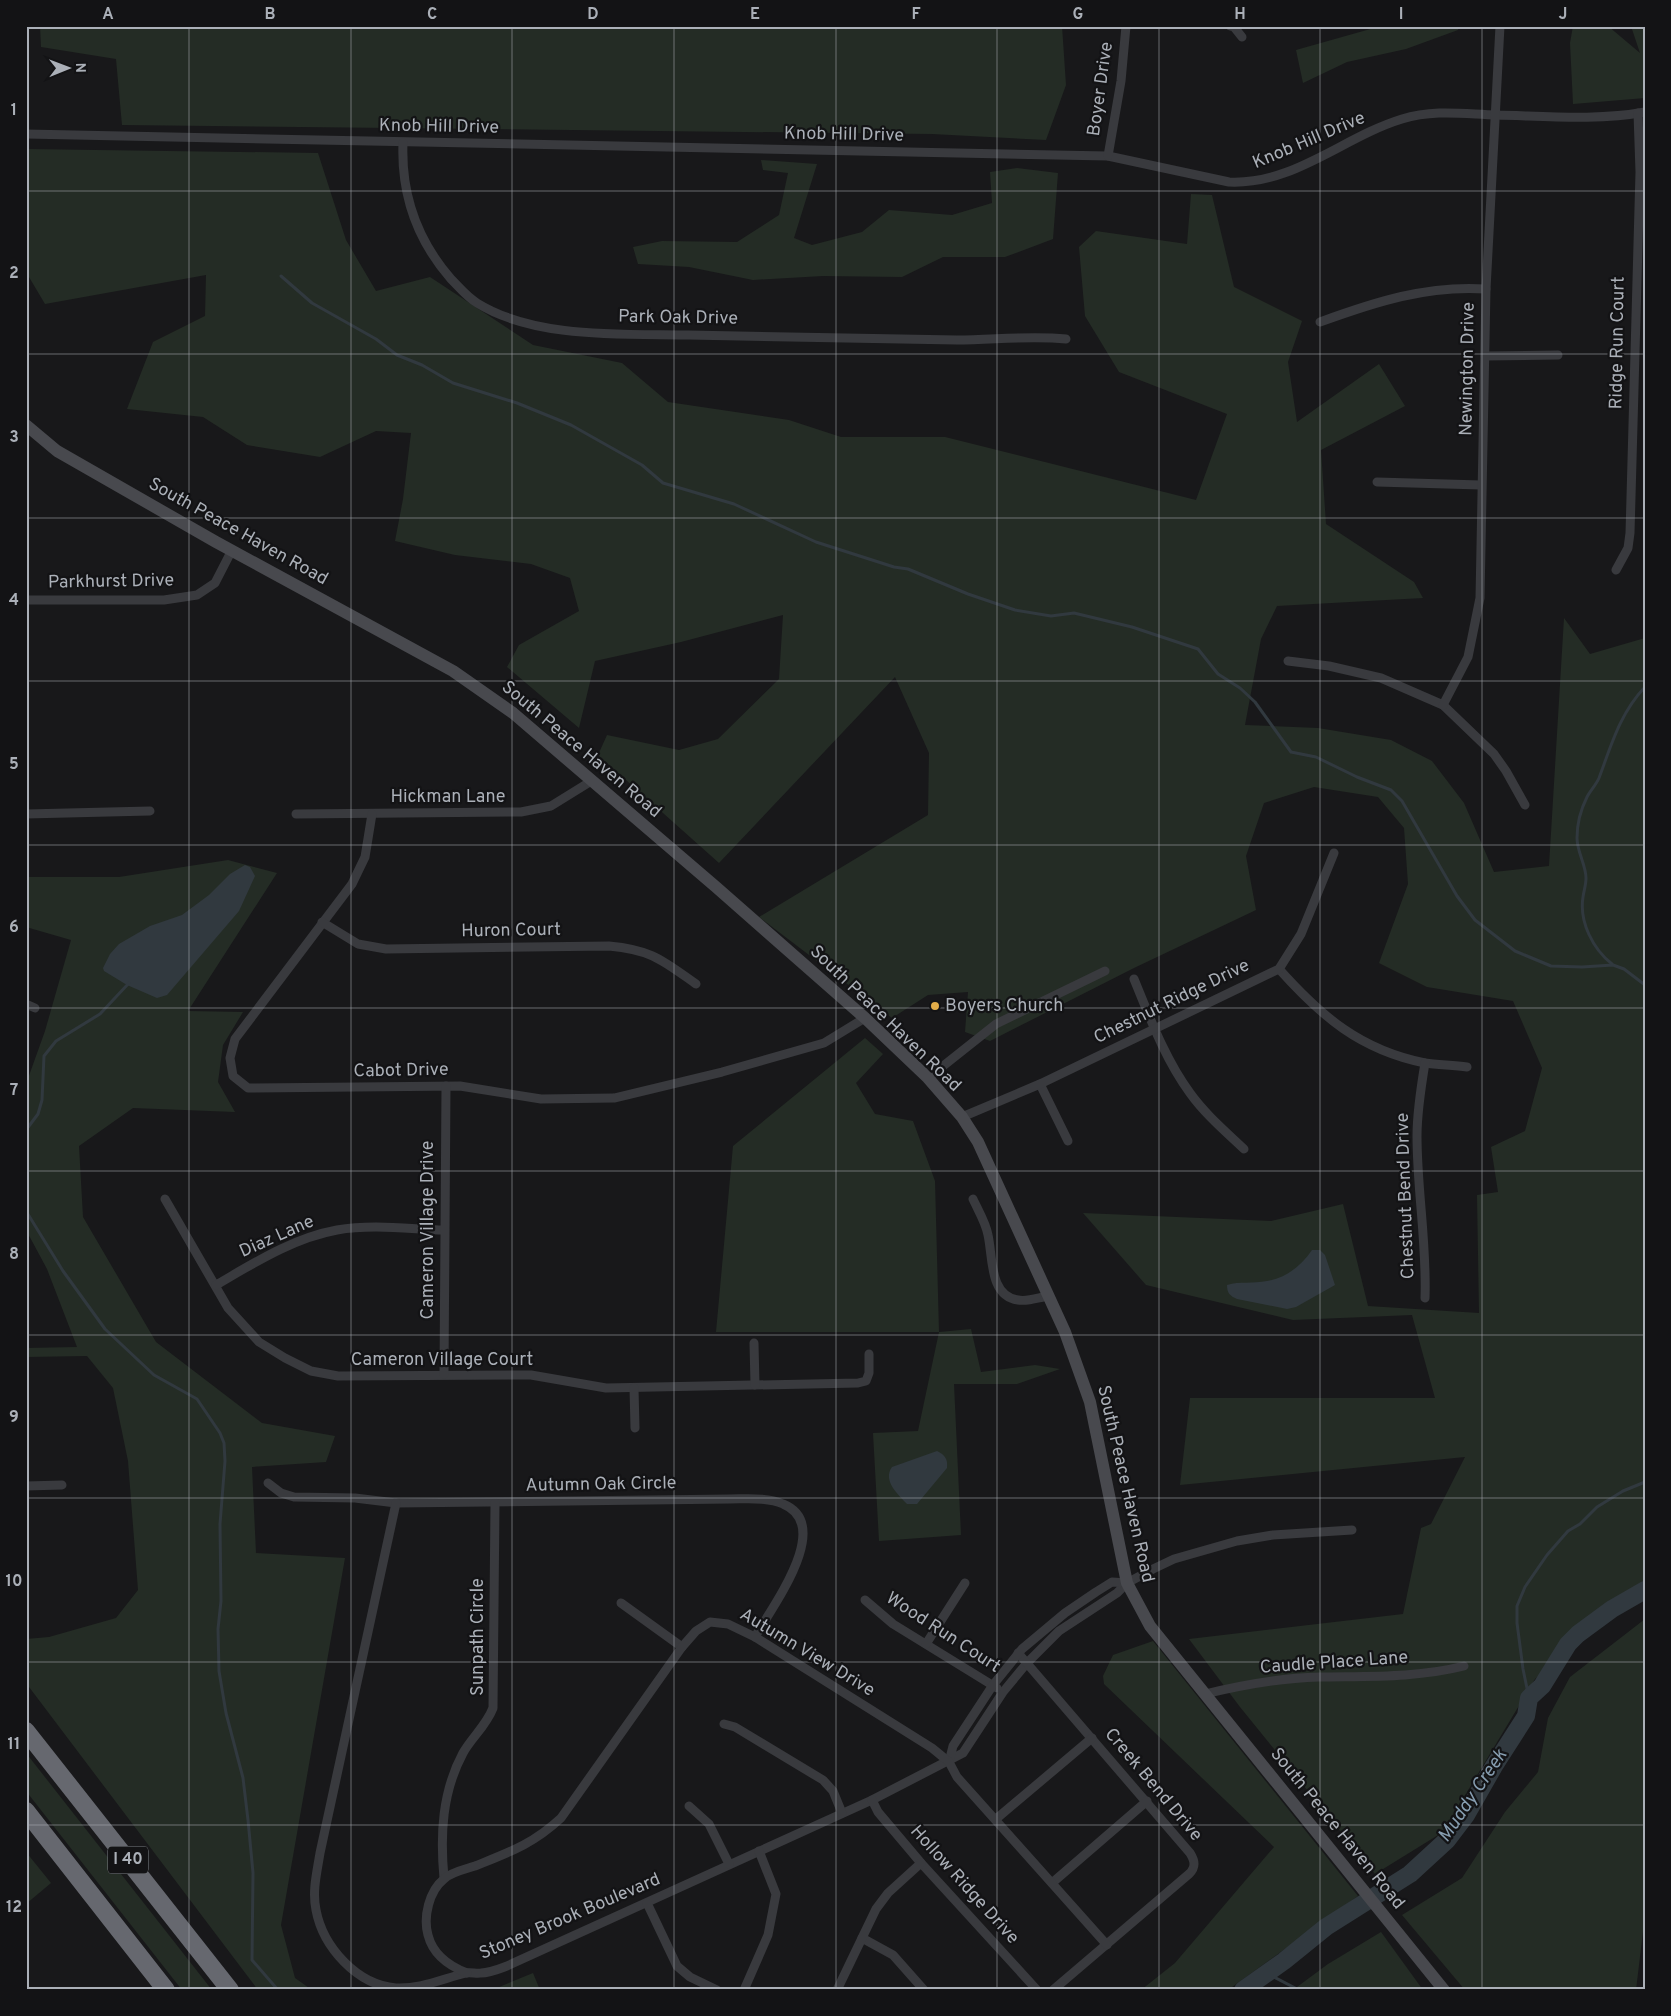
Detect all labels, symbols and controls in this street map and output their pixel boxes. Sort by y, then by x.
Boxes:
text: A [102,5,114,25]
text: B [264,5,276,25]
text: C [427,5,437,25]
text: D [587,5,599,25]
text: E [750,5,760,25]
text: F [911,5,921,25]
text: G [1073,5,1083,25]
text: H [1234,5,1246,25]
text: I [1399,5,1403,25]
text: J [1559,5,1567,25]
street label: Boyer Drive [1083,40,1119,138]
north arrow [42,42,92,92]
text: N [71,63,88,73]
text: 1 [11,101,17,121]
street label: Knob Hill Drive [1249,107,1369,175]
street label: Knob Hill Drive [379,114,499,140]
street label: Knob Hill Drive [784,122,904,148]
text: 2 [9,264,19,284]
street label: Ridge Run Court [1605,276,1631,410]
street label: Newington Drive [1455,302,1481,436]
street label: Park Oak Drive [618,305,738,331]
text: 3 [9,428,19,448]
street label: South Peace Haven Road [144,473,332,591]
street label: Parkhurst Drive [48,569,174,595]
text: 4 [9,591,19,611]
street label: South Peace Haven Road [496,676,666,824]
text: 5 [9,755,19,775]
street label: Hickman Lane [390,786,506,809]
text: 6 [9,918,19,938]
street label: Huron Court [461,919,561,943]
street label: South Peace Haven Road [804,941,966,1097]
street label: Chestnut Ridge Drive [1090,954,1254,1050]
place label: Boyers Church [945,995,1063,1018]
marker: Boyers Church [929,1000,941,1012]
street label: Cabot Drive [353,1059,449,1083]
text: 7 [10,1081,18,1101]
street label: Chestnut Bend Drive [1392,1112,1420,1280]
street label: Cameron Village Drive [417,1141,440,1319]
street label: Diaz Lane [236,1210,318,1264]
text: 8 [9,1245,19,1265]
street label: Cameron Village Court [351,1349,533,1372]
street label: South Peace Haven Road [1091,1383,1159,1585]
text: 9 [9,1408,19,1428]
street label: Autumn Oak Circle [525,1472,677,1498]
text: 10 [6,1572,22,1592]
street label: Sunpath Circle [467,1578,490,1696]
street label: Wood Run Court [881,1587,1005,1679]
street label: Autumn View Drive [735,1604,879,1702]
street label: Caudle Place Lane [1259,1646,1409,1680]
street label: Creek Bend Drive [1099,1724,1207,1846]
text: 11 [8,1735,20,1755]
street label: South Peace Haven Road [1265,1743,1409,1915]
water label: Muddy Creek [1433,1744,1513,1847]
street label: Hollow Ridge Drive [904,1821,1024,1949]
road number: I 40 [108,1846,148,1874]
street label: Stoney Brook Boulevard [476,1868,664,1966]
text: 12 [6,1898,22,1918]

